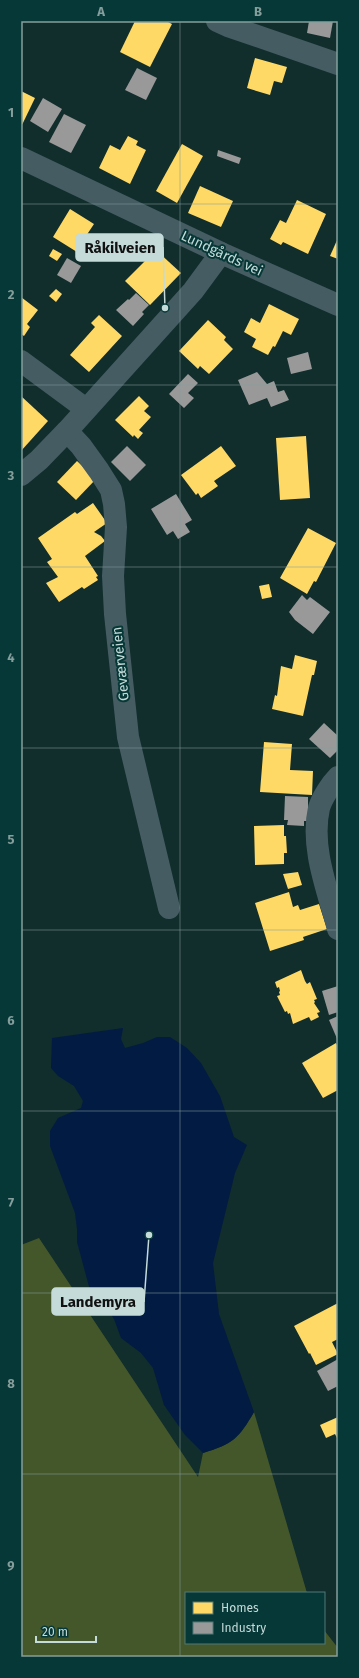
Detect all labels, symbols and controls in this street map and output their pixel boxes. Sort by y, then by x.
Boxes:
text: A [96,4,105,19]
text: B [254,4,262,19]
text: 1 [8,105,14,120]
street label: Lundgårds vei [178,227,265,280]
callout: Råkilveien [76,234,163,261]
text: Råkilveien [84,239,156,257]
text: 2 [8,287,15,302]
text: 3 [7,468,15,483]
street label: Geværveien [108,626,133,702]
text: 4 [7,650,15,665]
text: 5 [8,832,15,847]
text: 6 [7,1013,15,1028]
text: 7 [8,1195,14,1210]
callout: Landemyra [52,1288,144,1315]
text: Landemyra [60,1293,136,1311]
text: 8 [7,1376,15,1391]
text: 9 [7,1558,15,1573]
legend [185,1592,325,1644]
text: Homes [221,1601,259,1615]
scale bar [36,1618,96,1644]
text: Industry [221,1621,266,1635]
text: 20 m [42,1625,68,1639]

